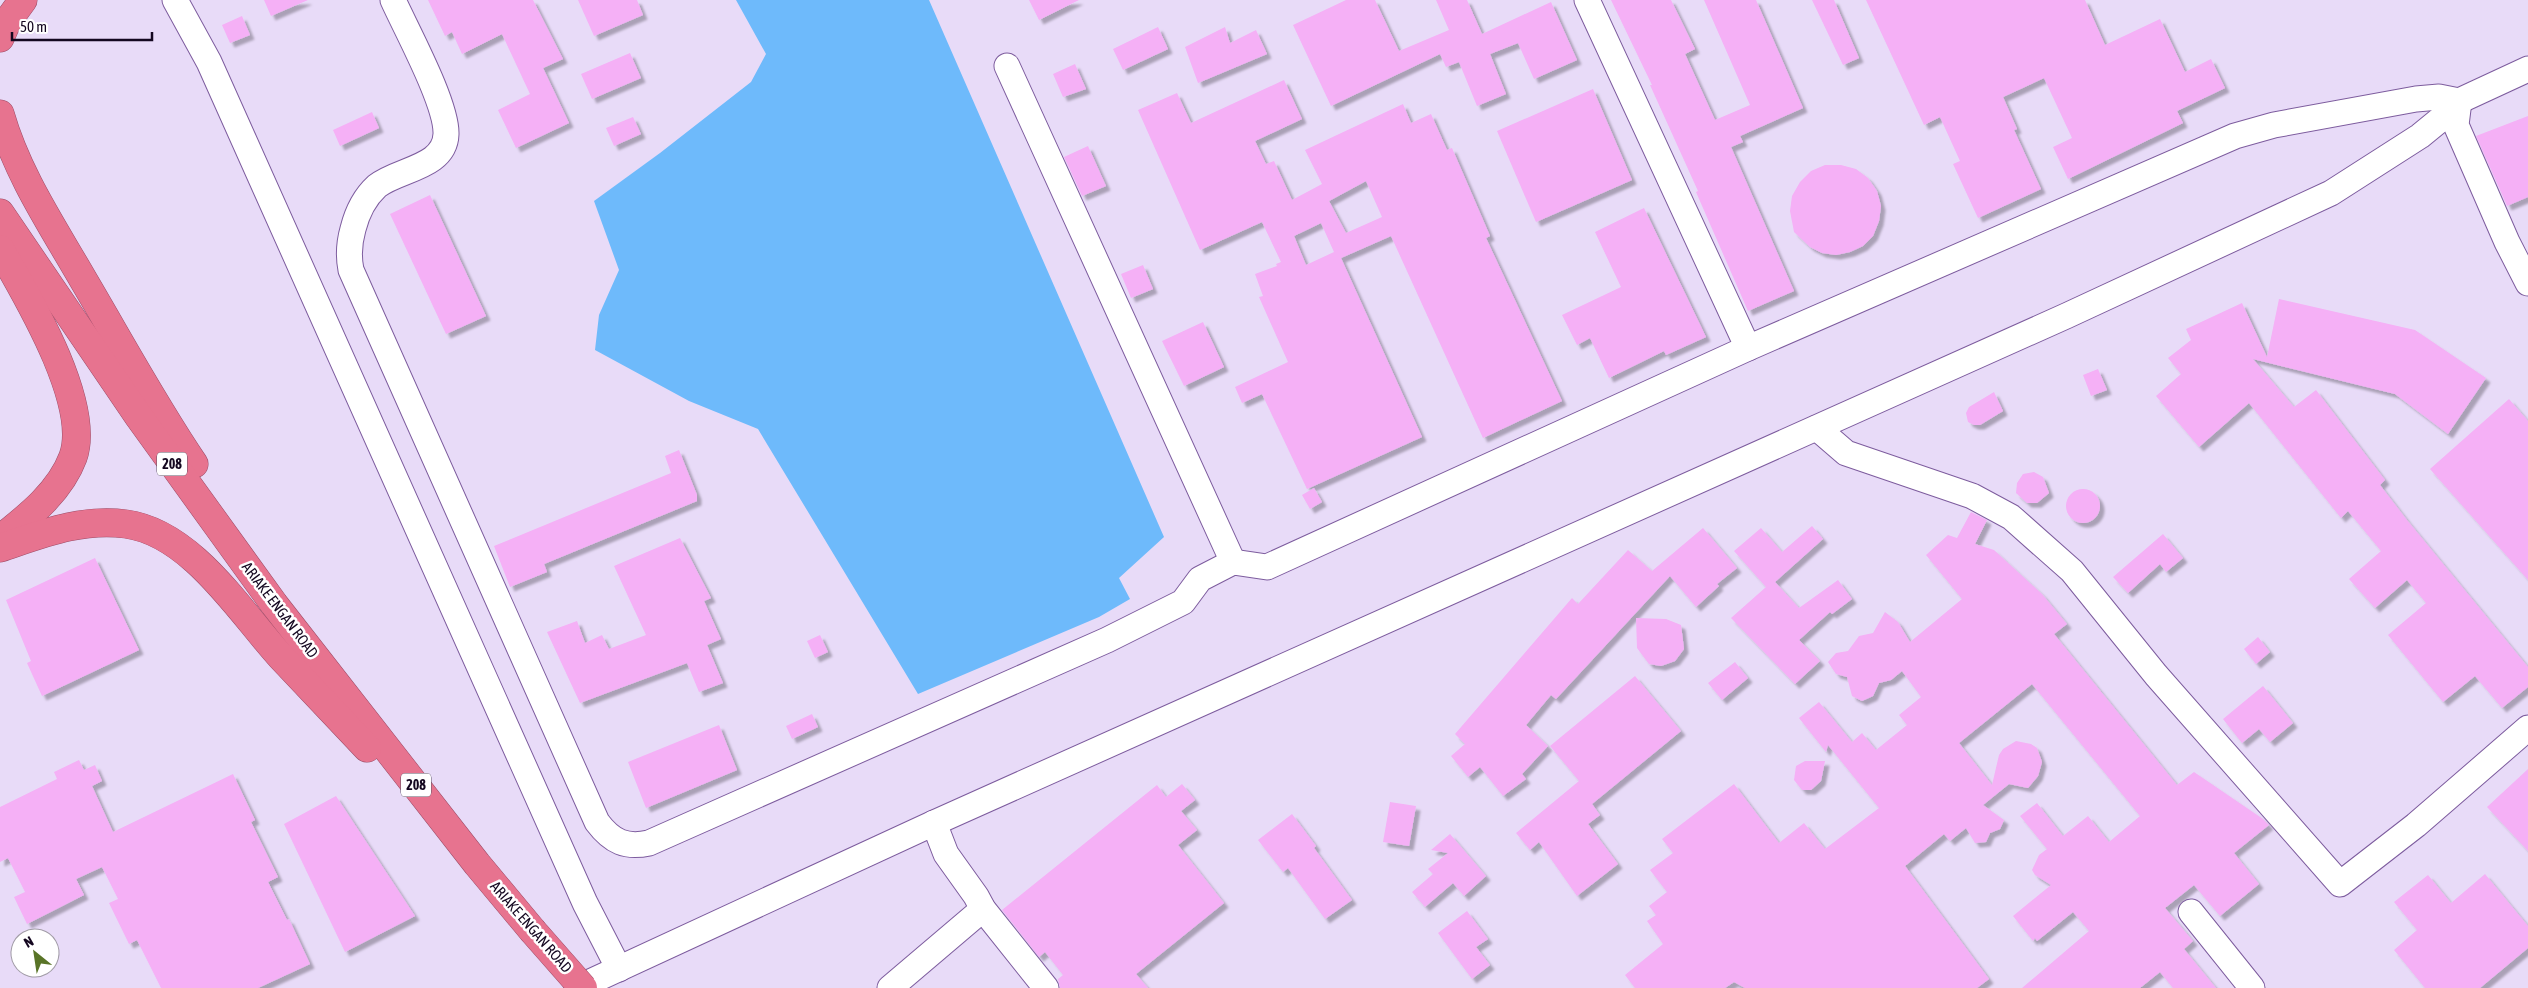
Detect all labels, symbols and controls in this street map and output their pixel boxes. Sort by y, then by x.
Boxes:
scale bar [12,10,152,42]
text: 50 m [20,18,47,35]
road number: 208 [157,452,187,476]
street label: ARIAKE ENGAN ROAD [239,559,322,661]
road number: 208 [401,774,431,796]
street label: ARIAKE ENGAN ROAD [487,878,576,976]
north arrow [10,928,60,978]
text: N [21,933,36,951]

